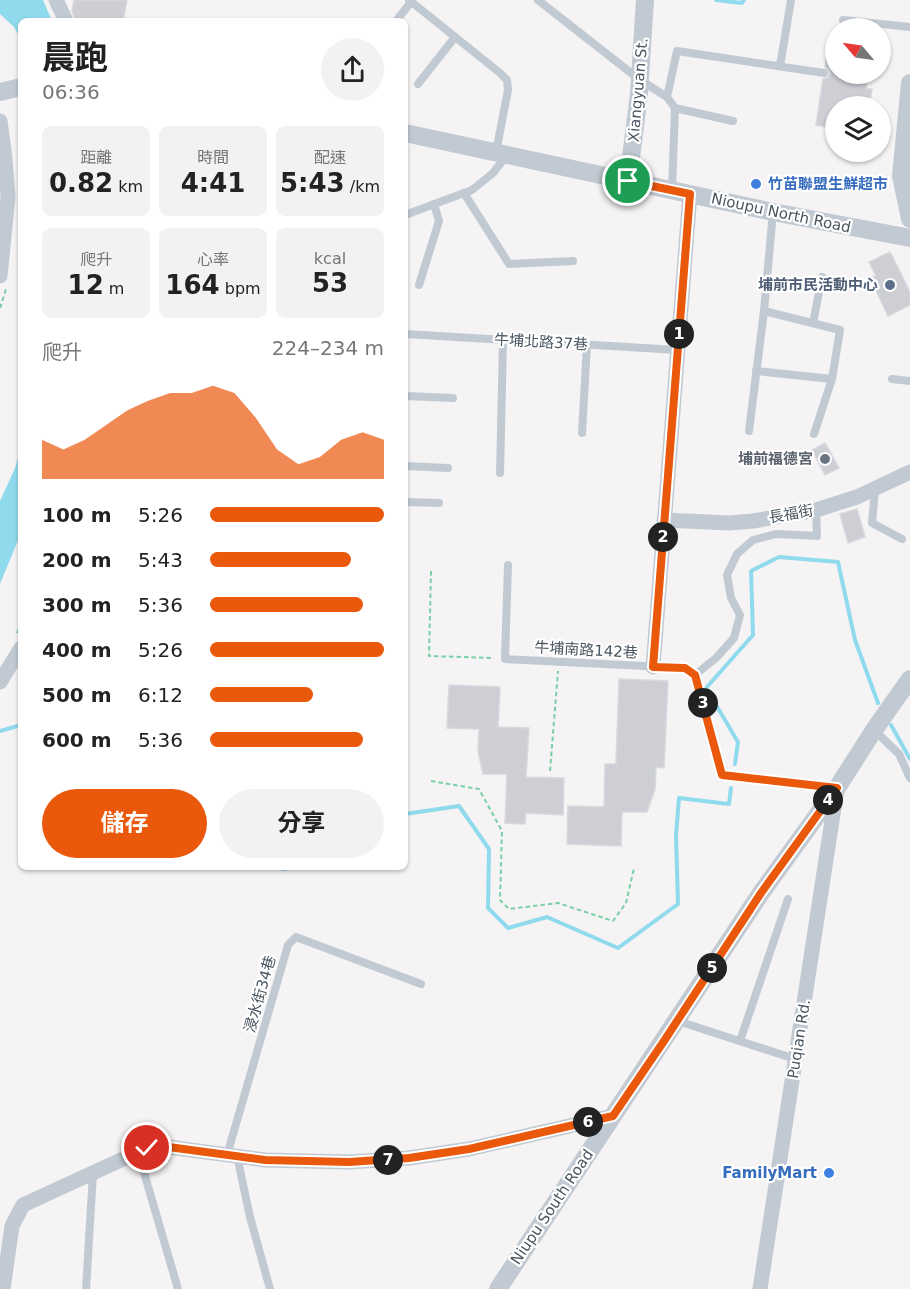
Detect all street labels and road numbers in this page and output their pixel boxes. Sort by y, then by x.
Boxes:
street label: Xiangyuan St. [624,37,652,143]
street label: Nioupu North Road [710,189,852,237]
street label: 牛埔北路37巷 [494,331,588,353]
street label: 長福街 [767,501,815,527]
street label: 牛埔南路142巷 [534,638,638,662]
street label: 浸水街34巷 [240,954,280,1034]
street label: Puqian Rd. [784,998,814,1080]
street label: Niupu South Road [507,1146,597,1268]

